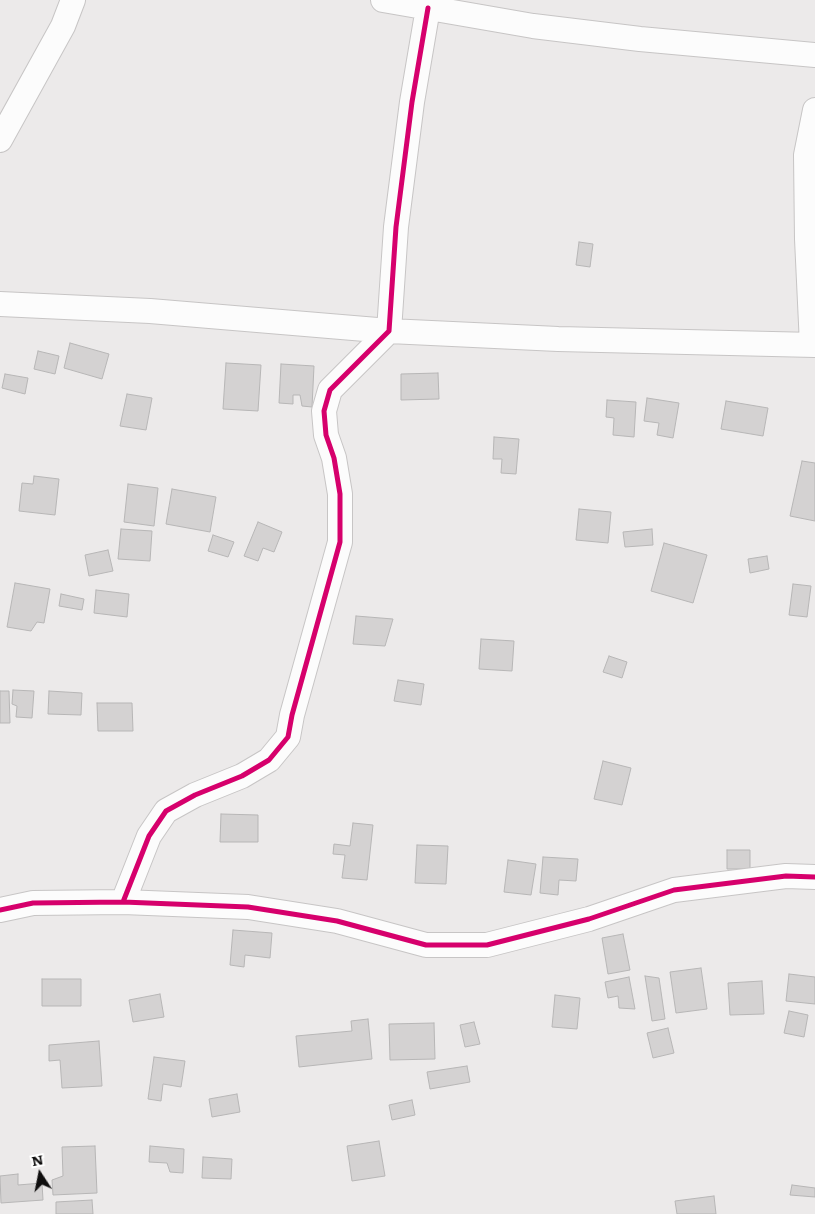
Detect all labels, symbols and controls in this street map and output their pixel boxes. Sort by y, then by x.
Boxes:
text: N [29,1148,45,1170]
north arrow [15,1149,65,1199]

